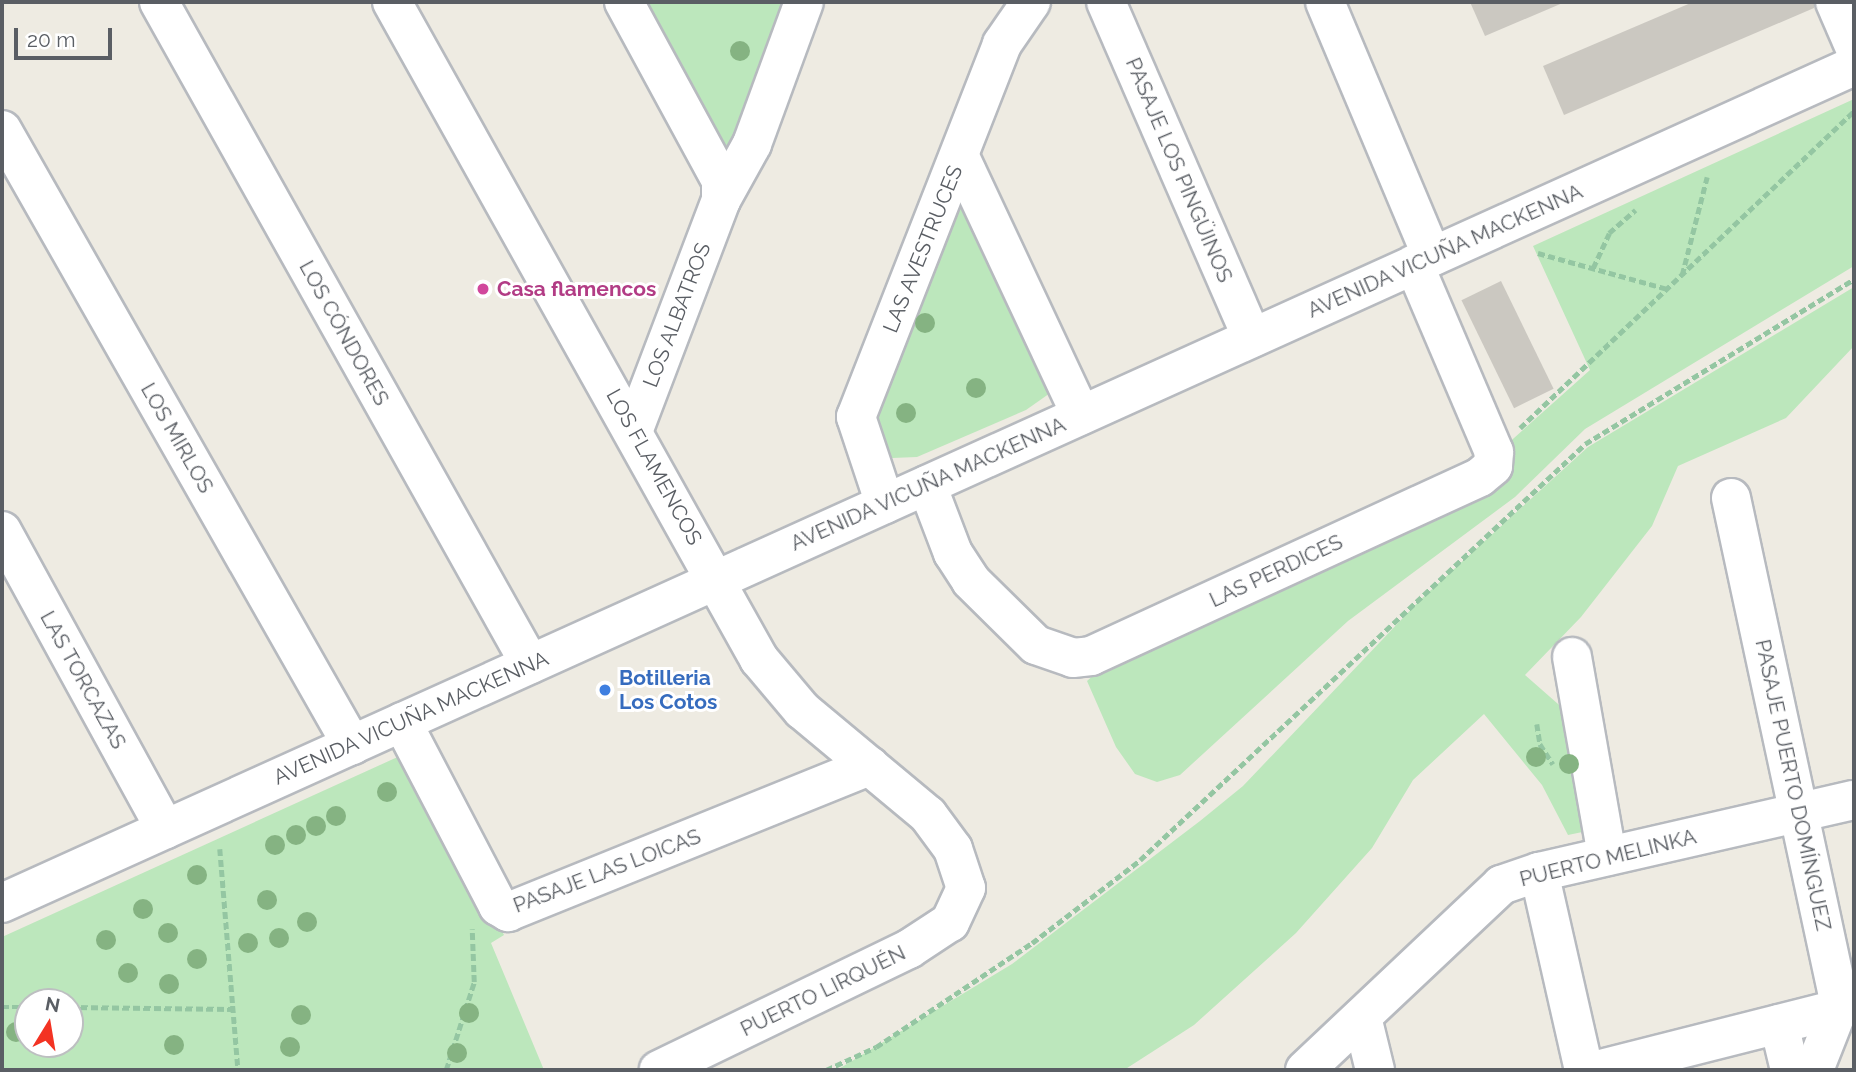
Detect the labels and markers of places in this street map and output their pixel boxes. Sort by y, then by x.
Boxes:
place label: Casa flamencos [497,276,656,302]
marker: Casa flamencos [475,281,491,297]
place label: Botilleria Los Cotos [619,665,717,715]
marker: Botilleria Los Cotos [597,682,613,698]

